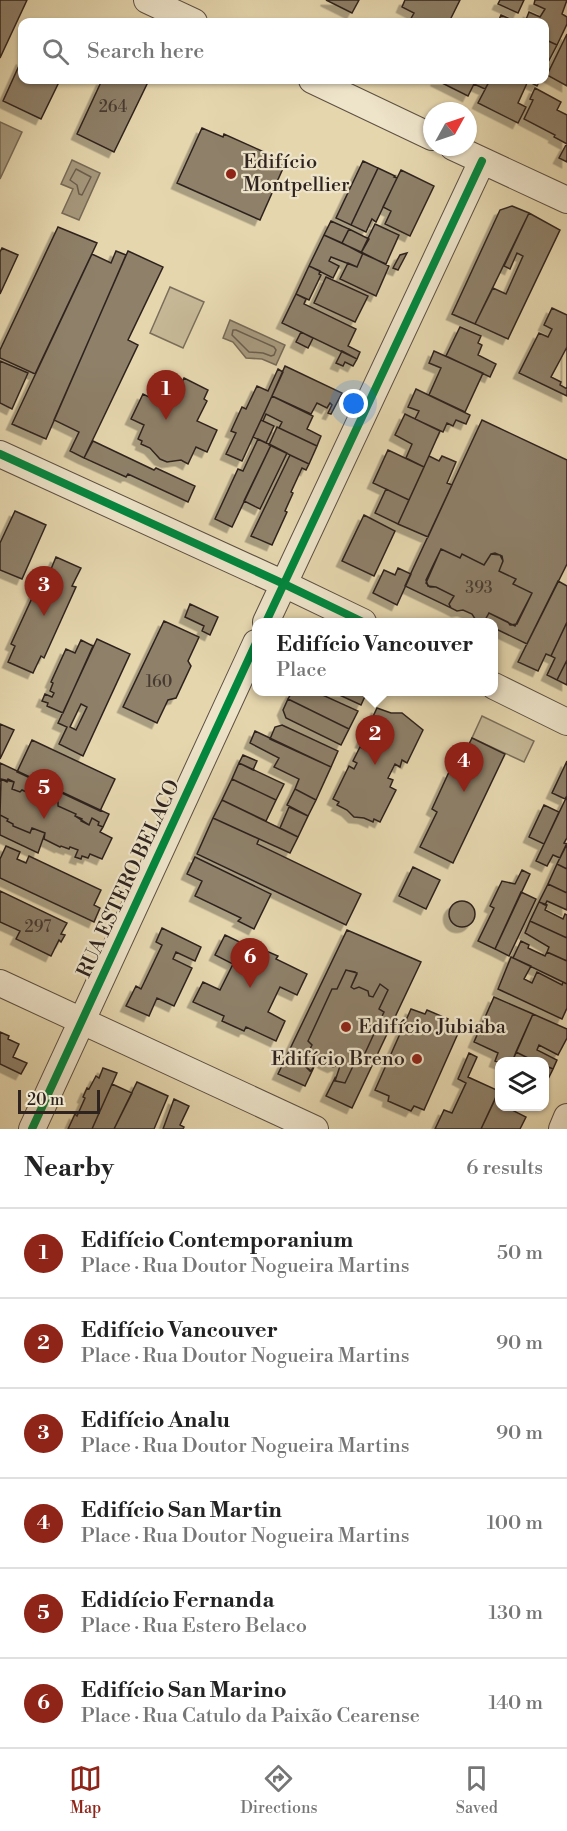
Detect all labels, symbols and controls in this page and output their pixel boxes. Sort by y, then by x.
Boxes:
search box [18,18,549,84]
icon: search [39,35,72,68]
text: Search here [87,38,204,65]
house number: 264 [99,97,128,117]
north arrow [423,102,477,156]
place label: Edifício Montpellier [243,150,350,198]
marker: Edifício Montpellier [224,167,238,181]
pin: 1 [146,370,186,420]
your location [339,389,368,418]
pin: 3 [24,566,63,616]
house number: 393 [465,578,493,598]
popup [252,618,498,696]
text: Edifício Vancouver [277,631,473,658]
text: Place [277,658,327,683]
house number: 160 [146,672,172,692]
pin: 2 [356,716,394,765]
pin: 4 [444,742,484,792]
pin: 5 [24,770,63,819]
street label: RUA ESTERO BELACO [72,776,186,982]
house number: 297 [25,917,51,937]
pin: 6 [230,938,270,988]
place label: Edifício Jubiaba [358,1015,507,1040]
marker: Edifício Jubiaba [339,1020,353,1034]
place label: Edifício Breno [271,1047,405,1072]
marker: Edifício Breno [410,1052,424,1066]
map controls [495,1057,549,1111]
button: layers [495,1057,549,1111]
scale bar [18,1087,100,1114]
text: 20 m [27,1090,64,1110]
text: Nearby [24,1152,114,1184]
text: 6 results [466,1156,543,1181]
text: Edifício Contemporanium [81,1227,353,1254]
text: 1 [39,1241,48,1266]
text: 50 m [497,1241,543,1266]
text: Place · Rua Doutor Nogueira Martins [81,1254,409,1279]
text: Edifício Vancouver [81,1317,278,1344]
text: 2 [37,1331,50,1356]
text: 90 m [496,1331,543,1356]
text: Place · Rua Doutor Nogueira Martins [81,1344,409,1369]
text: Edifício Analu [81,1407,230,1434]
text: 3 [37,1421,50,1446]
text: 90 m [496,1421,543,1446]
text: Place · Rua Doutor Nogueira Martins [81,1434,409,1459]
text: Edifício San Martin [81,1497,282,1524]
text: 4 [37,1511,50,1536]
text: 100 m [487,1511,543,1536]
text: Place · Rua Doutor Nogueira Martins [81,1524,409,1549]
text: Edidício Fernanda [81,1587,274,1614]
text: 5 [37,1601,50,1626]
text: 130 m [488,1601,543,1626]
text: Place · Rua Estero Belaco [81,1614,307,1639]
text: Edifício San Marino [81,1677,287,1704]
text: 6 [37,1691,50,1716]
text: 140 m [488,1691,543,1716]
text: Place · Rua Catulo da Paixão Cearense [81,1704,420,1729]
tab: Map [69,1762,102,1818]
tab: Directions [240,1762,318,1818]
tab: Saved [456,1762,498,1818]

